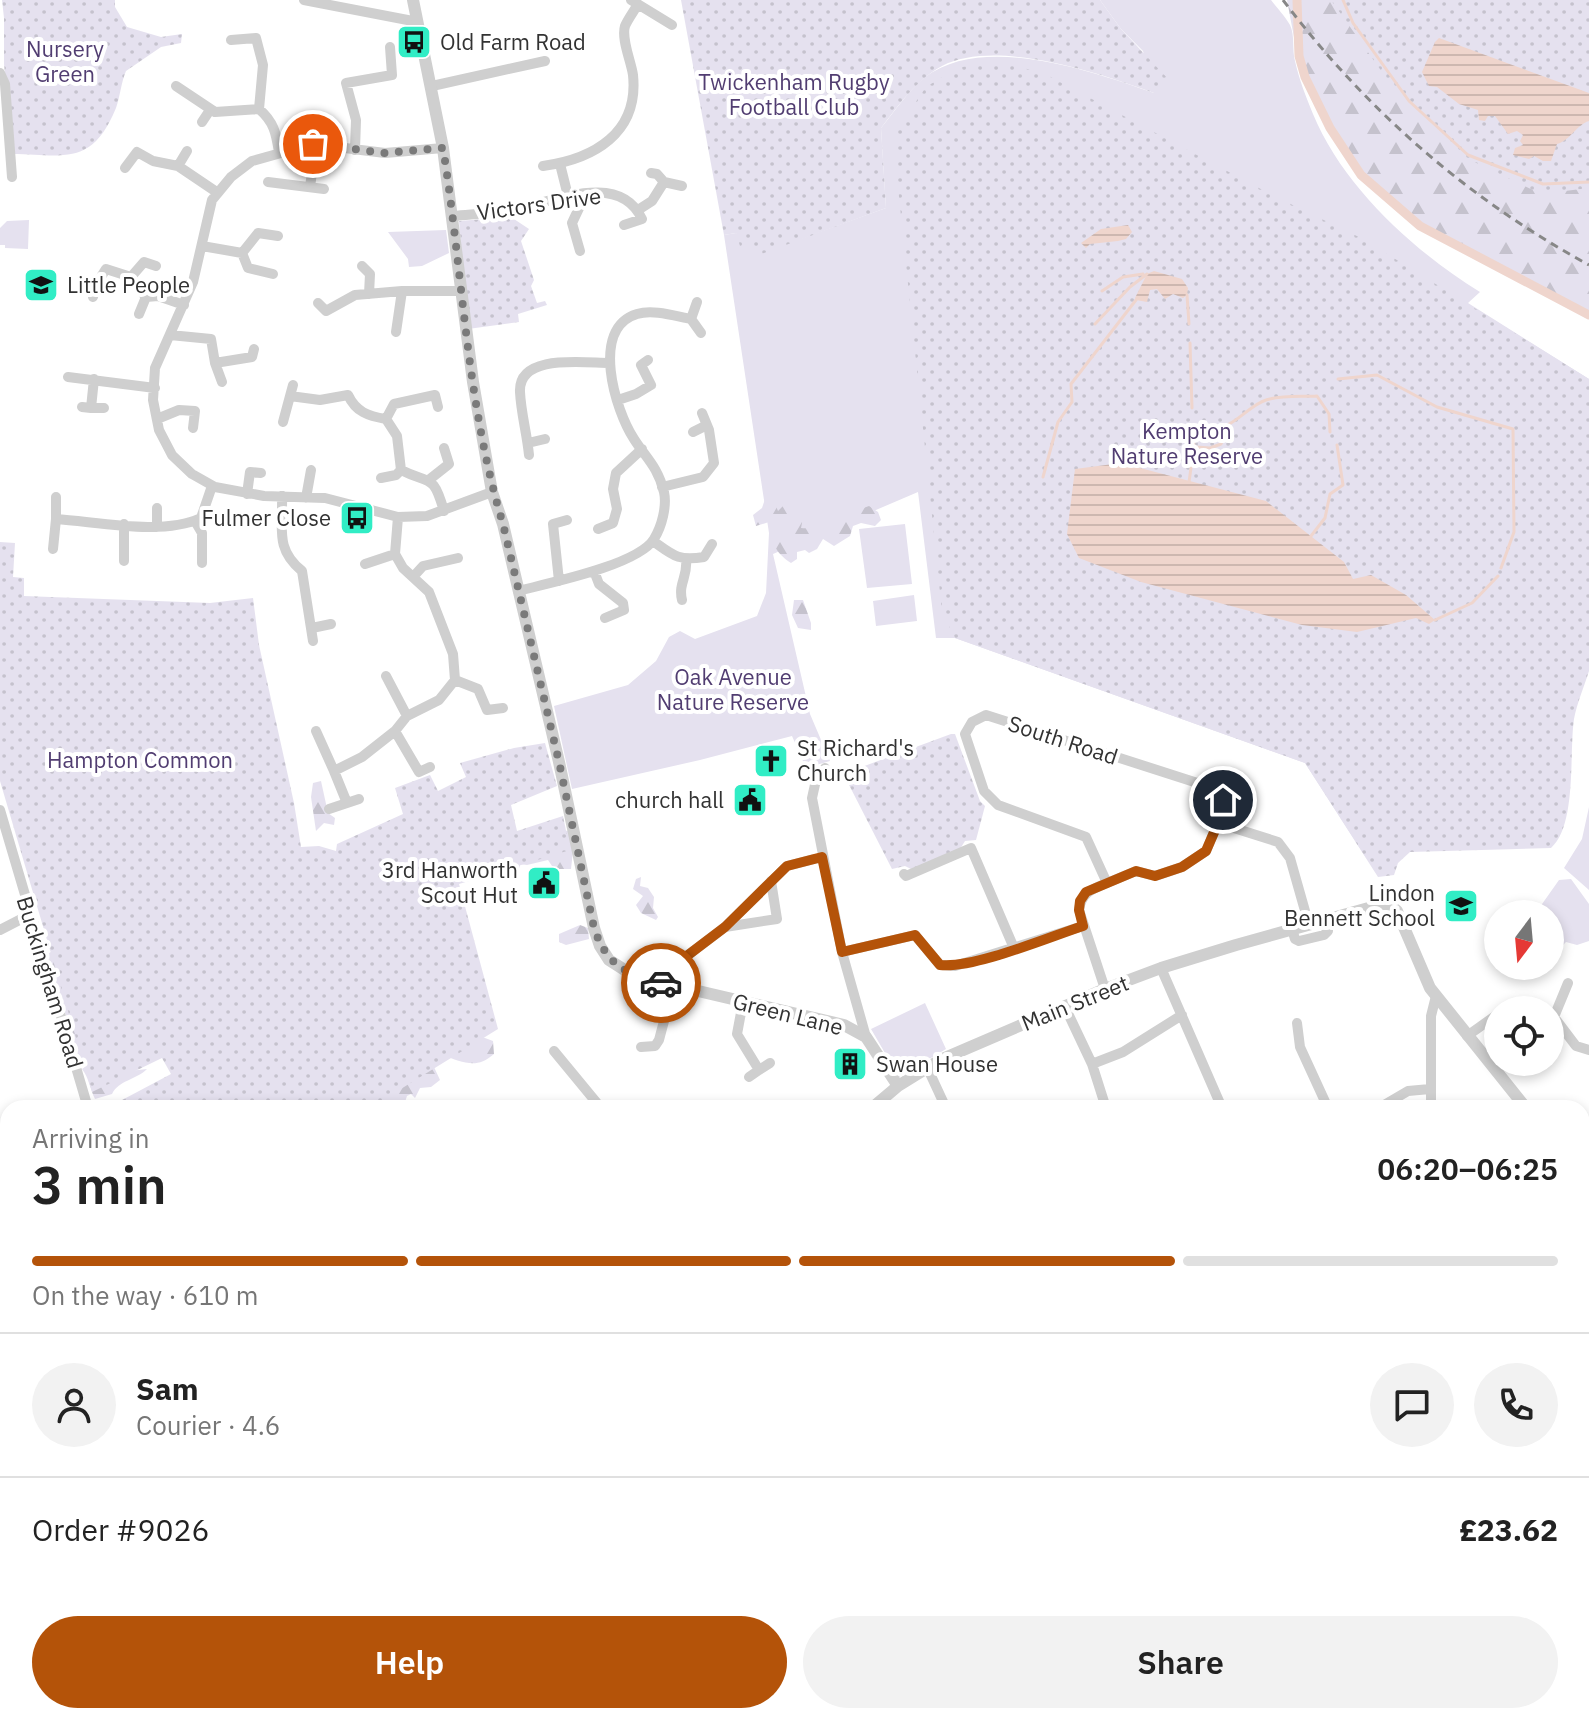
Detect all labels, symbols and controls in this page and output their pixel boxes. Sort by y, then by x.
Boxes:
bus stop icon: Old Farm Road [395,23,433,61]
place label: Old Farm Road [440,27,586,56]
park label: Nursery Green [26,34,104,88]
park label: Twickenham Rugby Football Club [698,67,890,121]
pin [279,110,347,178]
icon: bag [291,122,335,166]
street label: Victors Drive [475,180,603,227]
school or university icon: Little People [22,266,60,304]
place label: Little People [67,270,190,299]
park label: Kempton Nature Reserve [1111,416,1263,470]
bus stop icon: Fulmer Close [338,499,376,537]
place label: Fulmer Close [201,503,331,532]
park label: Oak Avenue Nature Reserve [657,662,809,716]
street label: South Road [1005,708,1122,771]
place label: St Richard's Church [797,733,914,787]
church icon: St Richard's Church [752,742,790,780]
park label: Hampton Common [47,745,233,774]
pin [1189,766,1257,834]
icon: home [1201,778,1245,822]
public building icon: church hall [731,781,769,819]
place label: church hall [615,785,724,814]
place label: 3rd Hanworth Scout Hut [382,855,518,909]
public building icon: 3rd Hanworth Scout Hut [525,864,563,902]
place label: Lindon Bennett School [1284,878,1435,932]
school or university icon: Lindon Bennett School [1442,887,1480,925]
street label: Buckingham Road [11,892,90,1071]
north arrow [1484,900,1564,980]
map controls [1484,900,1564,1076]
courier [621,943,701,1023]
icon: car [639,961,683,1005]
street label: Main Street [1017,968,1133,1037]
street label: Green Lane [730,986,846,1041]
button: locate [1484,996,1564,1076]
building icon: Swan House [831,1045,869,1083]
place label: Swan House [876,1049,998,1078]
text: Arriving in [32,1121,149,1155]
text: 06:20–06:25 [1377,1149,1558,1188]
text: 3 min [32,1151,167,1218]
text: On the way · 610 m [32,1278,258,1312]
button: person [32,1363,116,1447]
button: chat [1370,1363,1454,1447]
button: phone [1474,1363,1558,1447]
text: Sam [136,1369,199,1408]
text: Courier · 4.6 [136,1408,280,1442]
text: Order #9026 [32,1510,209,1549]
text: £23.62 [1459,1510,1558,1549]
button: Help [32,1616,787,1708]
button: Share [803,1616,1558,1708]

